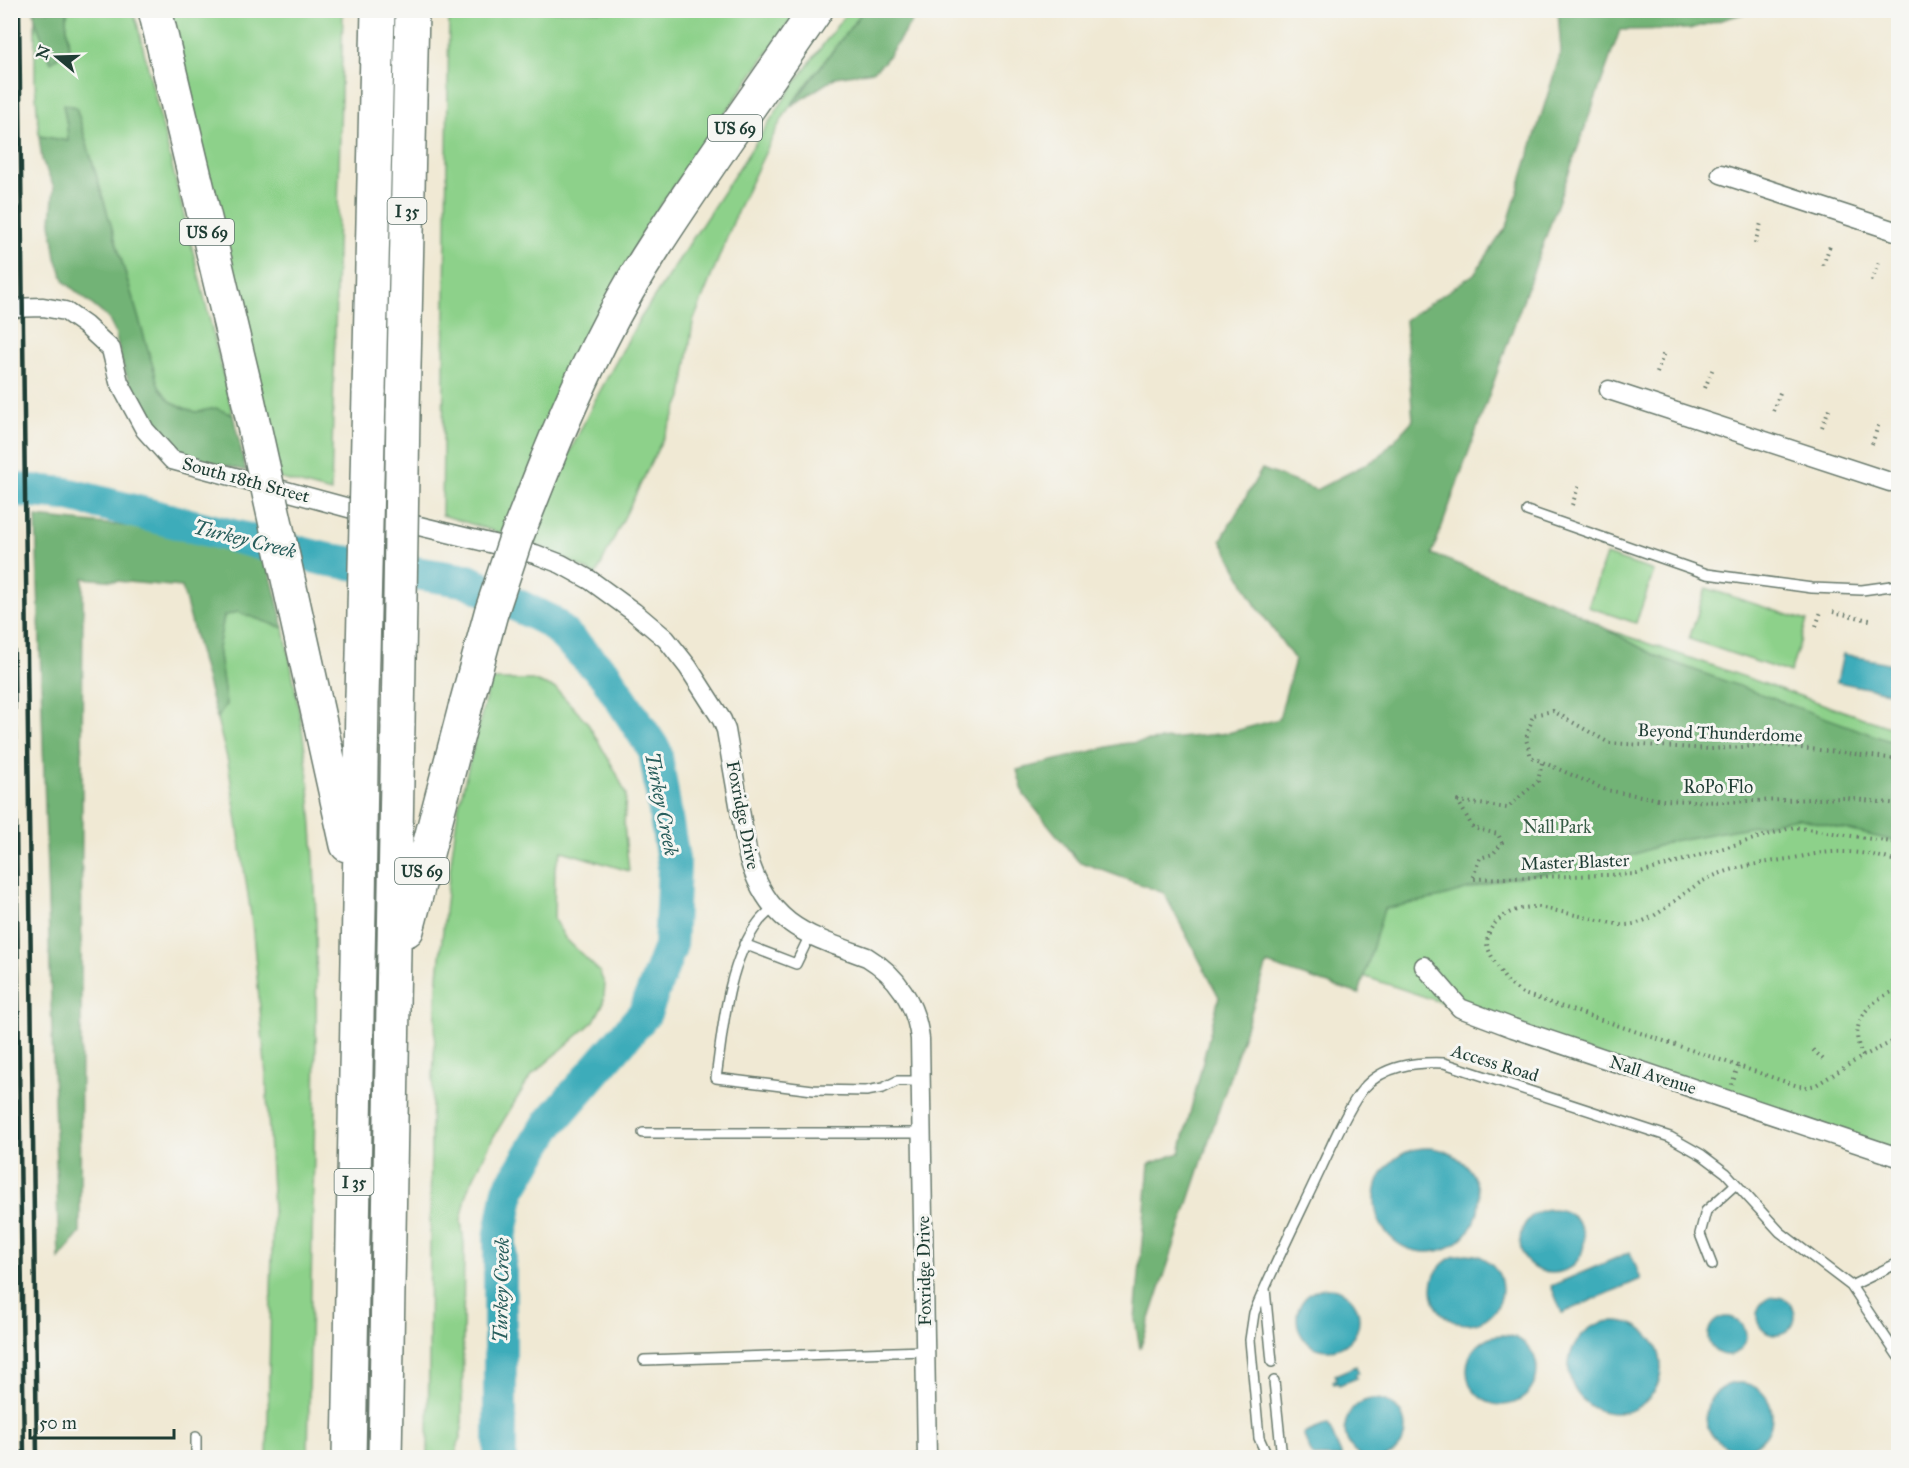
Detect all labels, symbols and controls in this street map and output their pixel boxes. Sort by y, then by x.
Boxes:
north arrow [27,27,87,87]
text: N [32,42,55,62]
road number: US 69 [708,115,762,141]
road number: I 35 [388,198,426,224]
road number: US 69 [180,219,234,245]
street label: South 18th Street [180,452,313,508]
water label: Turkey Creek [191,515,299,563]
street label: Beyond Thunderdome [1637,719,1803,747]
water label: Turkey Creek [640,750,684,858]
street label: Foxridge Drive [721,759,764,872]
street label: RoPo Flo [1683,776,1753,798]
park label: Nall Park [1523,816,1592,838]
street label: Master Blaster [1520,849,1630,875]
road number: US 69 [395,858,449,884]
street label: Access Road [1448,1039,1541,1087]
street label: Nall Avenue [1607,1051,1699,1099]
road number: I 35 [334,1169,374,1195]
street label: Foxridge Drive [912,1216,937,1326]
water label: Turkey Creek [488,1237,514,1343]
scale bar [30,1402,174,1440]
text: 50 m [39,1412,77,1434]

